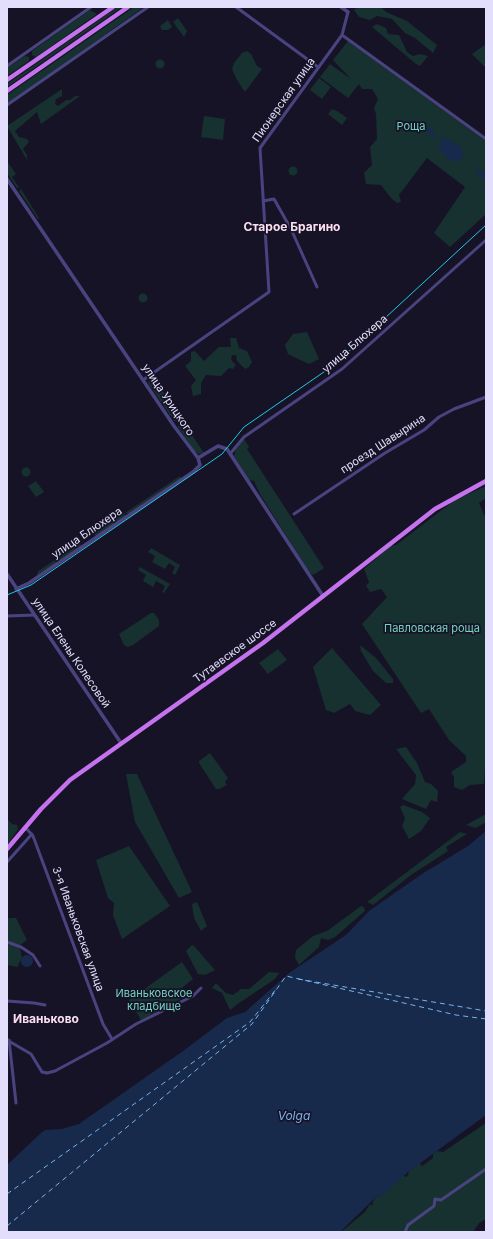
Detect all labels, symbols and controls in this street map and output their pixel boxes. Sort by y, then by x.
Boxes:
street label: Пионерская улица [250,55,318,145]
park label: Роща [397,120,425,134]
district label: Старое Брагино [244,220,340,234]
street label: улица Блюхера [320,312,390,376]
street label: улица Урицкого [139,361,197,439]
street label: проезд Шавырина [338,412,428,476]
street label: улица Блюхера [49,505,125,561]
street label: улица Елены Колесовой [29,595,113,711]
street label: Тутаевское шоссе [191,616,279,686]
park label: Павловская роща [384,622,480,636]
street label: 3-я Иваньковская улица [49,865,107,993]
park label: Иваньковское кладбище [116,987,192,1013]
district label: Иваньково [13,1012,79,1026]
water label: Volga [278,1109,310,1123]

